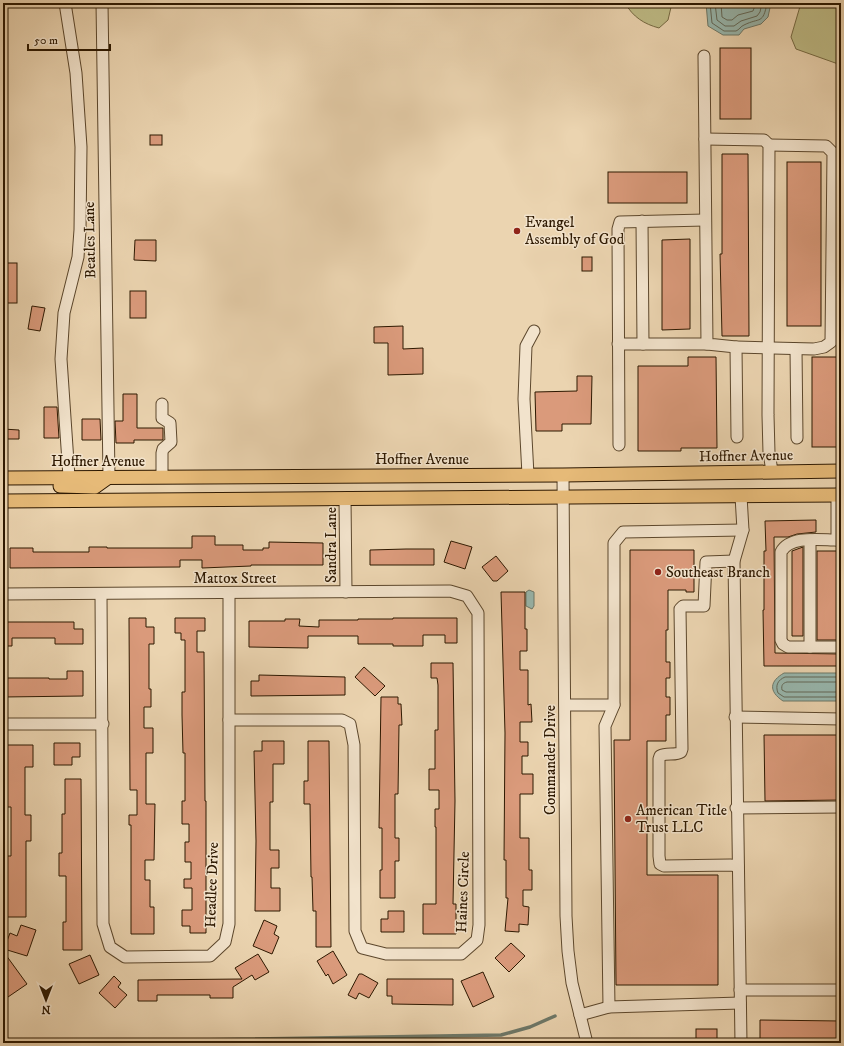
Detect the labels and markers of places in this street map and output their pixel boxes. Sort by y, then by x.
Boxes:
place label: Evangel Assembly of God [525,213,625,249]
marker: Evangel Assembly of God [512,226,522,236]
place label: Southeast Branch [666,563,770,582]
marker: Southeast Branch [653,567,663,577]
place label: American Title Trust LLC [636,801,727,837]
marker: American Title Trust LLC [623,814,633,824]

